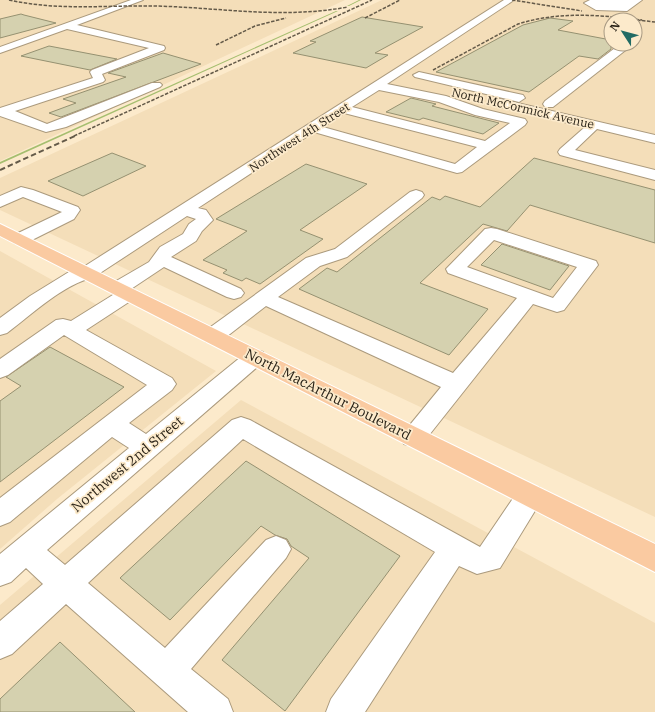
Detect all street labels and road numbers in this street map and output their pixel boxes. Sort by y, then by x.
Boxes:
street label: North McCormick Avenue [450,84,596,132]
street label: Northwest 4th Street [246,99,352,175]
street label: North MacArthur Boulevard [242,344,415,444]
street label: Northwest 2nd Street [67,412,187,516]

